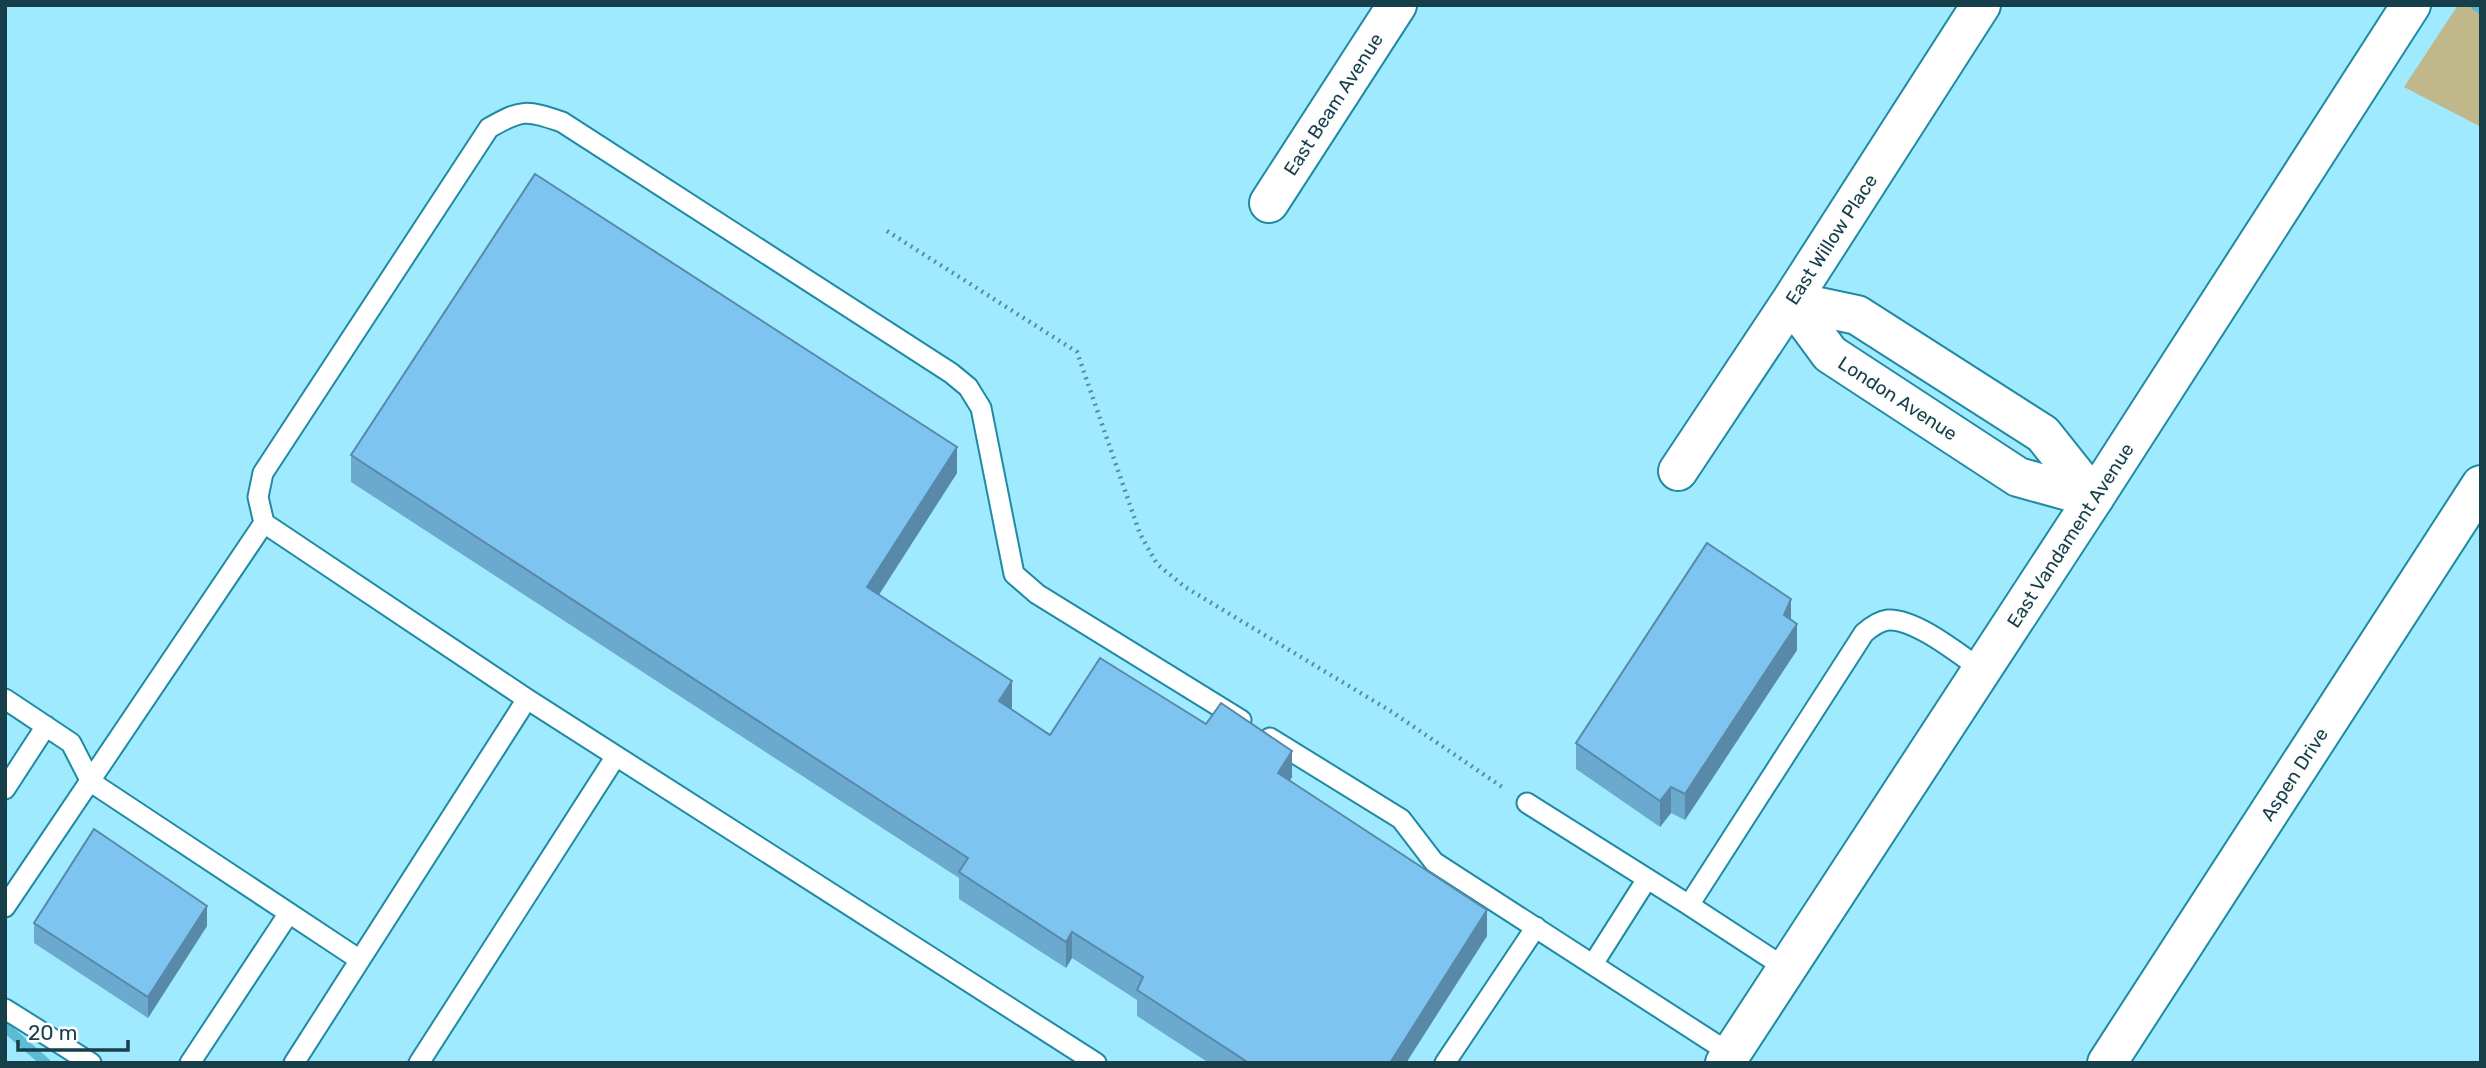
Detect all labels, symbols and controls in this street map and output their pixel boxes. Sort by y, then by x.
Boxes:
street label: East Beam Avenue [1279,29,1388,180]
street label: East Willow Place [1781,170,1882,309]
street label: London Avenue [1834,351,1962,445]
street label: East Vandament Avenue [2002,439,2139,632]
street label: Aspen Drive [2256,723,2333,825]
scale bar [18,1009,128,1052]
text: 20 m [28,1020,77,1045]

